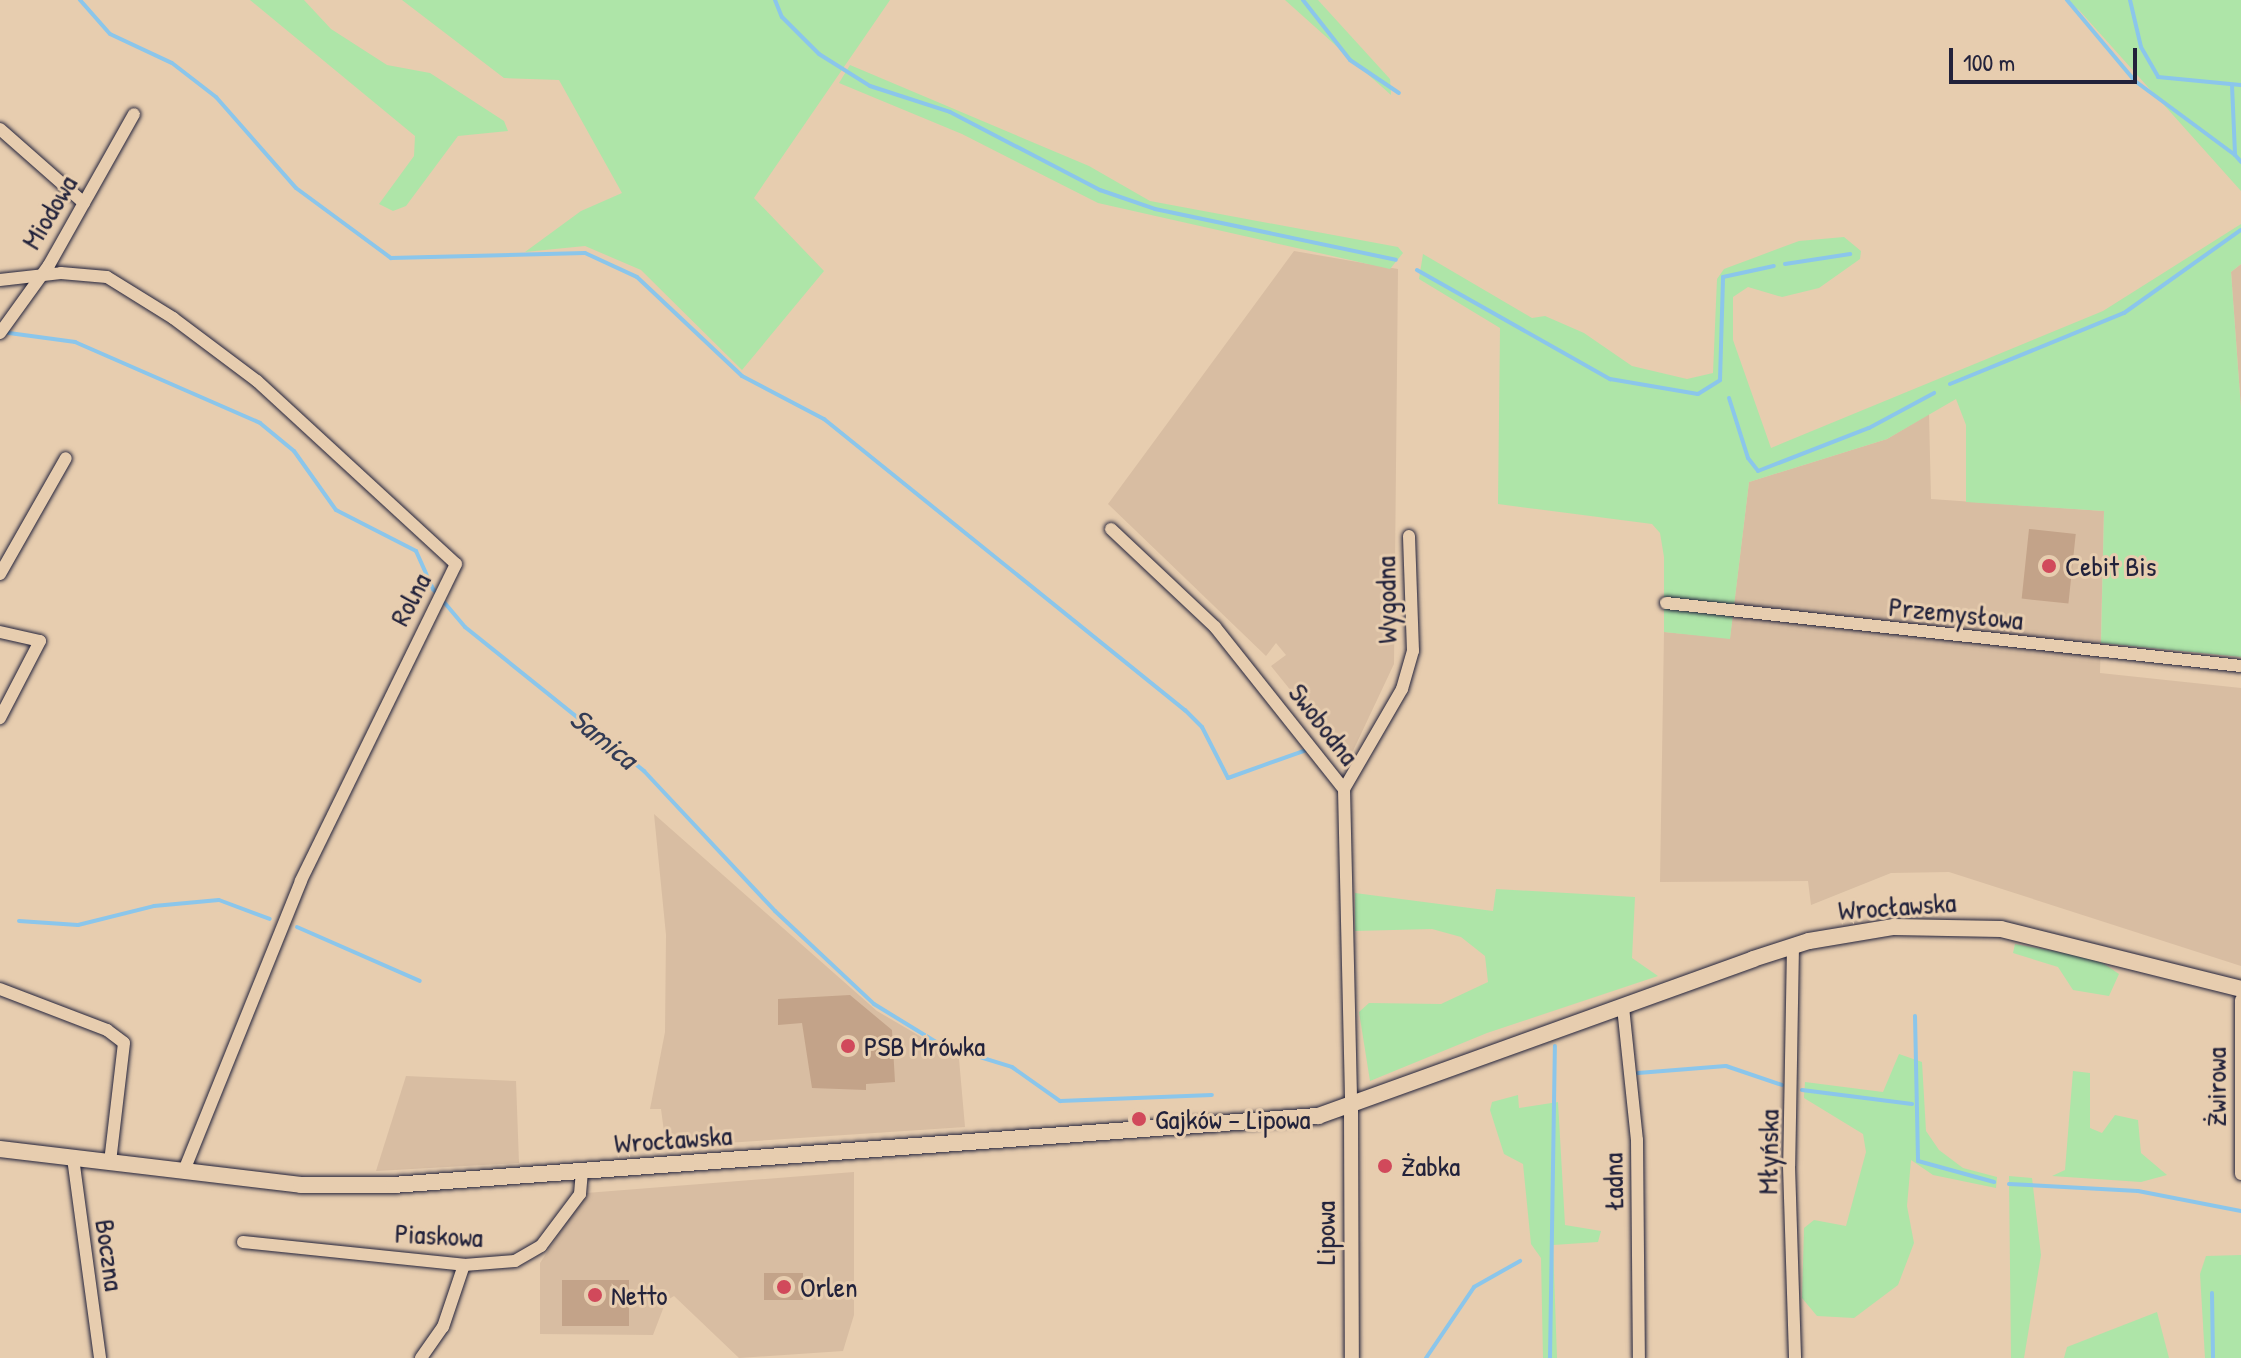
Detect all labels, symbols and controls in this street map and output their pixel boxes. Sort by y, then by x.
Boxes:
scale bar [1953,32,2141,82]
text: 100 m [1963,46,2015,78]
street label: Miodowa [14,169,84,255]
place label: Cebit Bis [2065,549,2157,583]
street label: Wygodna [1368,556,1404,644]
marker: Cebit Bis [2040,557,2058,575]
street label: Rolna [382,567,438,631]
street label: Przemysłowa [1887,589,2025,637]
street label: Swobodna [1282,676,1366,772]
water label: Samica [563,700,645,776]
street label: Wrocławska [1837,885,1957,927]
place label: PSB Mrówka [864,1029,985,1063]
marker: PSB Mrówka [839,1037,857,1055]
street label: Żwirowa [2199,1047,2233,1127]
place label: Gajków – Lipowa [1155,1102,1310,1136]
street label: Młyńska [1750,1109,1786,1195]
marker: Gajków – Lipowa [1130,1110,1148,1128]
street label: Wrocławska [613,1118,733,1160]
place label: Żabka [1401,1149,1460,1183]
street label: Ładna [1596,1153,1630,1211]
marker: Żabka [1376,1157,1394,1175]
street label: Lipowa [1308,1201,1342,1265]
street label: Piaskowa [394,1216,484,1254]
street label: Boczna [88,1217,132,1293]
place label: Orlen [800,1270,858,1304]
place label: Netto [611,1278,668,1312]
marker: Orlen [775,1278,793,1296]
marker: Netto [586,1286,604,1304]

